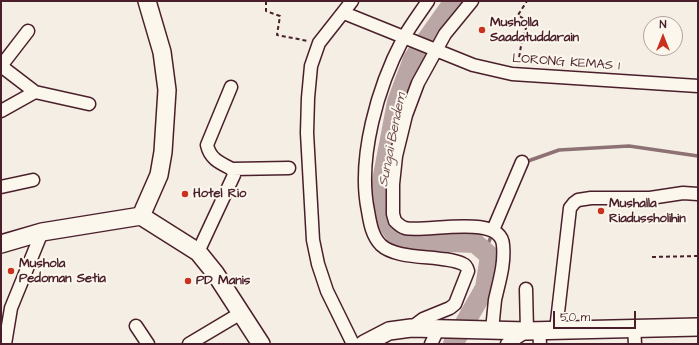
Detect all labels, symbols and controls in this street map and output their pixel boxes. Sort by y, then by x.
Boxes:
place label: Musholla Saadatuddarain [490,15,579,46]
north arrow [643,16,683,56]
text: N [660,17,666,32]
marker: Musholla Saadatuddarain [477,25,487,35]
street label: LORONG KEMAS 1 [512,51,620,75]
water label: Sungai Bendem [376,92,410,188]
place label: Hotel Rio [193,186,246,202]
marker: Hotel Rio [180,189,190,199]
place label: Mushalla Riadussholihin [609,196,686,227]
marker: Mushalla Riadussholihin [596,206,606,216]
place label: Mushola Pedoman Setia [19,256,106,287]
marker: Mushola Pedoman Setia [6,266,16,276]
place label: PD Manis [196,273,250,289]
marker: PD Manis [183,276,193,286]
scale bar [555,303,638,329]
text: 50 m [560,309,590,326]

